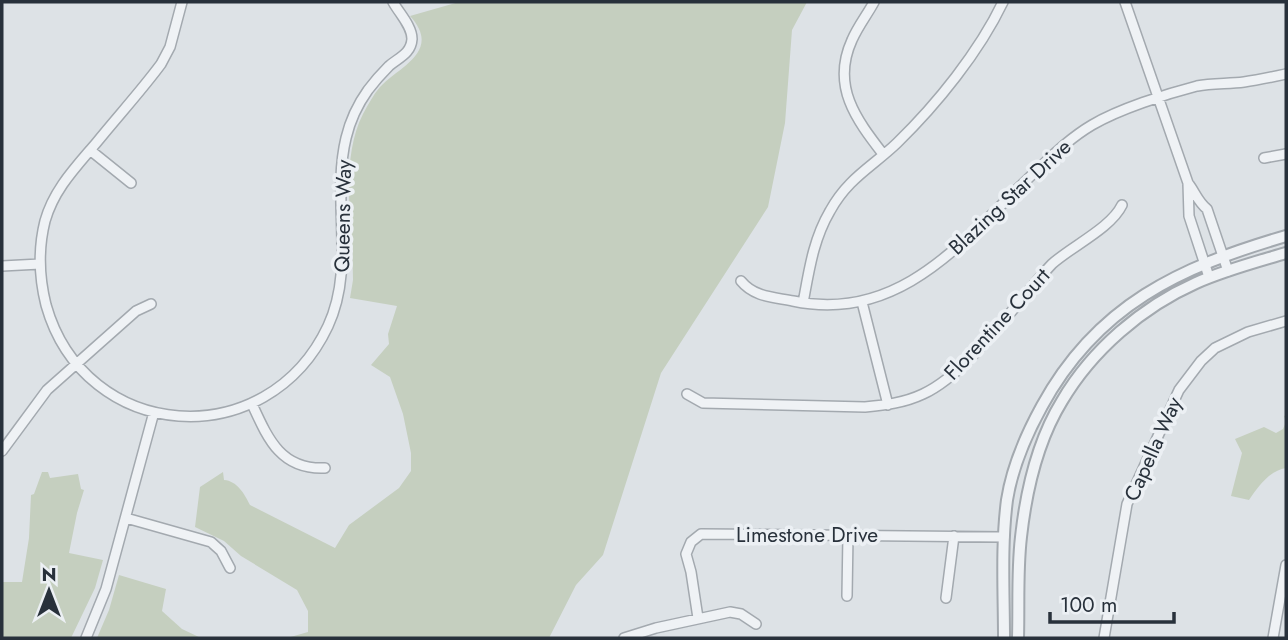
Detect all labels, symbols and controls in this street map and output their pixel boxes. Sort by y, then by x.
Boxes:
street label: Blazing Star Drive [942,132,1078,262]
street label: Queens Way [327,159,359,273]
street label: Florentine Court [937,261,1057,387]
street label: Capella Way [1117,391,1190,506]
street label: Limestone Drive [736,520,878,550]
north arrow [14,556,84,626]
text: N [41,561,57,588]
scale bar [1050,580,1174,624]
text: 100 m [1060,590,1117,620]

